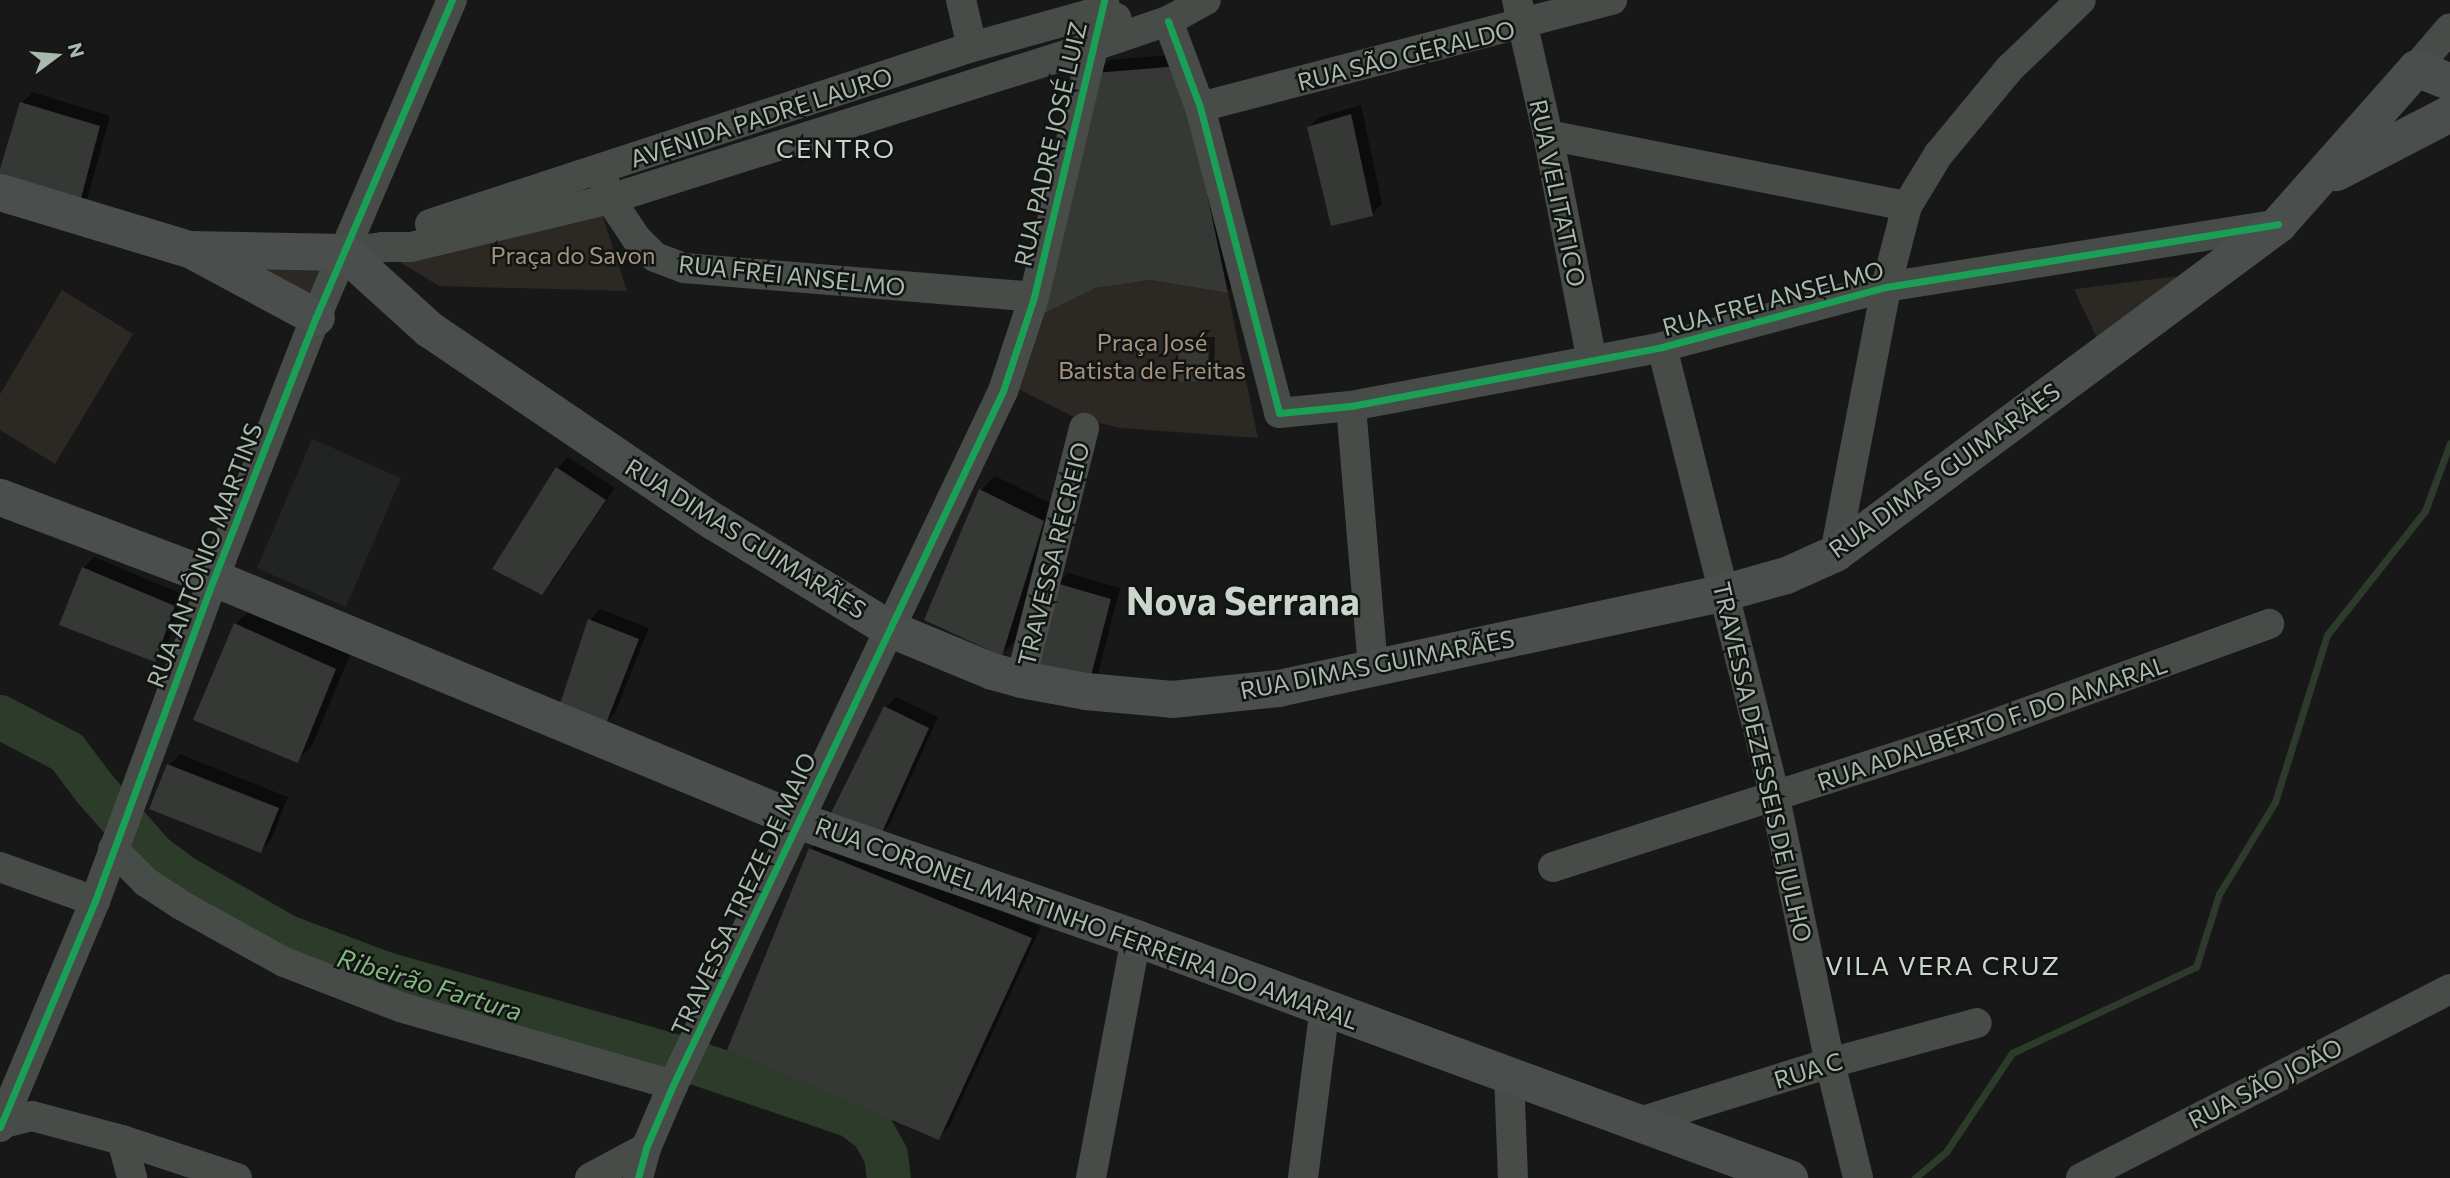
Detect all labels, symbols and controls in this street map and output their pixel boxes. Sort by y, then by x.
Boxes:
street label: RUA SÃO GERALDO [1294,14,1518,96]
street label: RUA PADRE JOSÉ LUIZ [1008,19,1092,269]
north arrow [21,21,91,91]
text: N [64,40,90,60]
street label: AVENIDA PADRE LAURO [626,61,896,173]
street label: RUA VELITATICO [1524,97,1592,289]
district label: CENTRO [777,132,895,164]
park label: Praça do Savon [490,241,656,269]
street label: RUA FREI ANSELMO [677,249,907,301]
street label: RUA FREI ANSELMO [1659,255,1887,341]
park label: Praça José Batista de Freitas [1058,328,1246,384]
street label: RUA DIMAS GUIMARÃES [1823,377,2065,563]
street label: RUA ANTÔNIO MARTINS [140,419,268,691]
street label: TRAVESSA RECREIO [1011,439,1095,669]
street label: RUA DIMAS GUIMARÃES [620,452,872,624]
district label: Nova Serrana [1126,577,1360,623]
street label: TRAVESSA DEZESSEIS DE JULHO [1707,579,1819,945]
street label: RUA DIMAS GUIMARÃES [1238,623,1516,705]
street label: RUA ADALBERTO F. DO AMARAL [1813,650,2171,796]
street label: TRAVESSA TREZE DE MAIO [665,748,821,1040]
street label: RUA CORONEL MARTINHO FERREIRA DO AMARAL [812,811,1362,1035]
water label: Ribeirão Fartura [334,941,526,1027]
district label: VILA VERA CRUZ [1827,949,2059,981]
street label: RUA SÃO JOÃO [2183,1032,2347,1134]
street label: RUA C [1770,1046,1846,1094]

